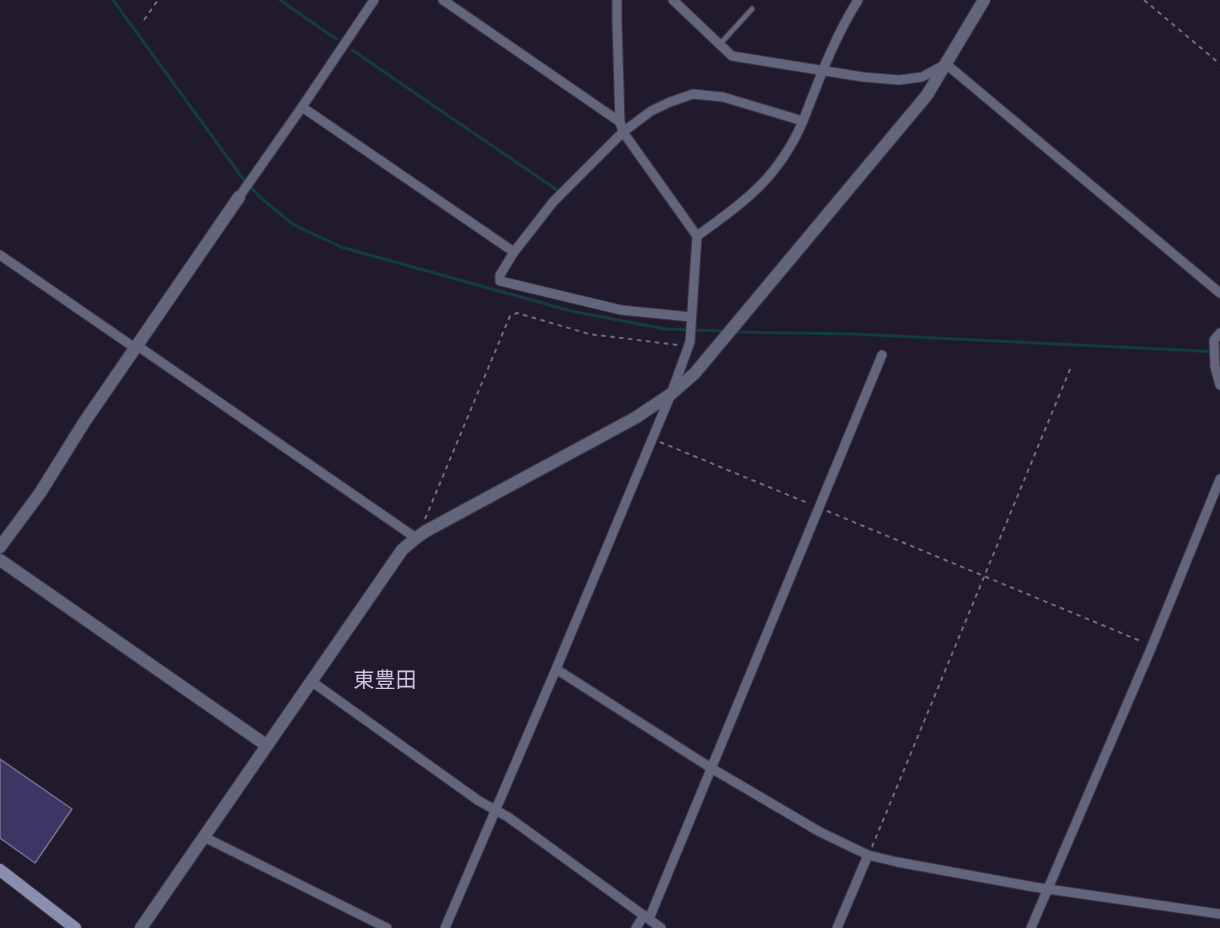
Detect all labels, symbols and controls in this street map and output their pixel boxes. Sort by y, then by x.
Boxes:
district label: 東豊田 [354,669,416,695]

